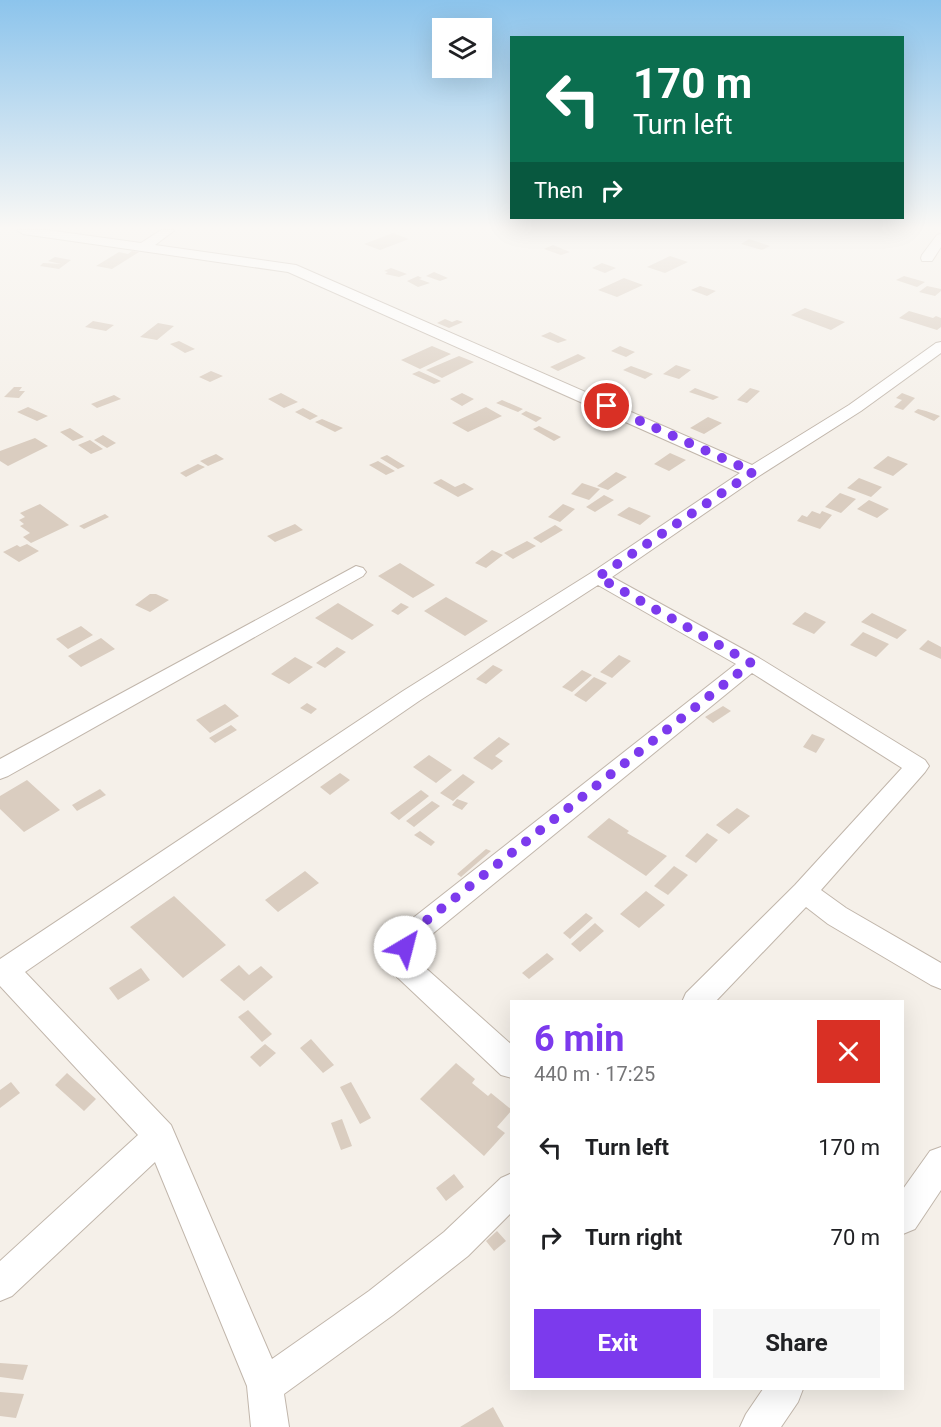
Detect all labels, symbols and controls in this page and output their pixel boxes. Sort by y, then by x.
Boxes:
map controls [432,18,492,78]
button: layers [432,18,492,78]
text: 170 m [633,59,752,108]
icon: left [534,60,612,138]
text: Turn left [633,109,733,141]
icon: right [595,174,628,207]
text: Then [534,178,583,203]
pin [581,380,632,431]
icon: arrive [590,389,623,422]
position arrow [373,915,437,979]
text: 6 min [534,1018,625,1060]
button: close [817,1020,880,1083]
text: 440 m · 17:25 [534,1062,655,1086]
icon: left [534,1131,567,1164]
text: Turn left [585,1135,669,1160]
text: 170 m [818,1135,880,1160]
icon: right [534,1221,567,1254]
text: Turn right [585,1225,682,1250]
text: 70 m [831,1225,880,1250]
button: Exit [534,1309,701,1378]
button: Share [713,1309,880,1378]

